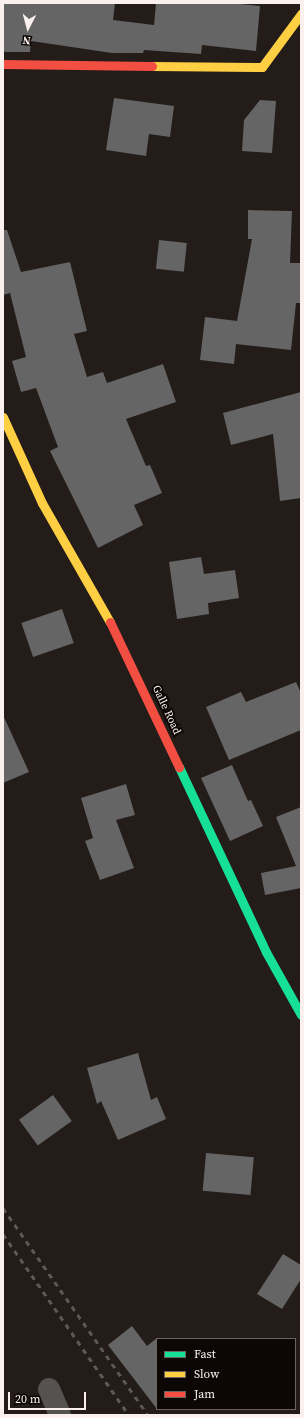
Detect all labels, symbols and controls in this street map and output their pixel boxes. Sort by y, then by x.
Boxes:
north arrow [8,8,48,48]
text: N [22,33,31,48]
street label: Galle Road [149,683,183,737]
legend [156,1338,296,1410]
text: Fast [194,1346,216,1362]
text: Slow [194,1366,219,1382]
scale bar [10,1384,88,1410]
text: Jam [194,1386,215,1402]
text: 20 m [15,1391,41,1407]

